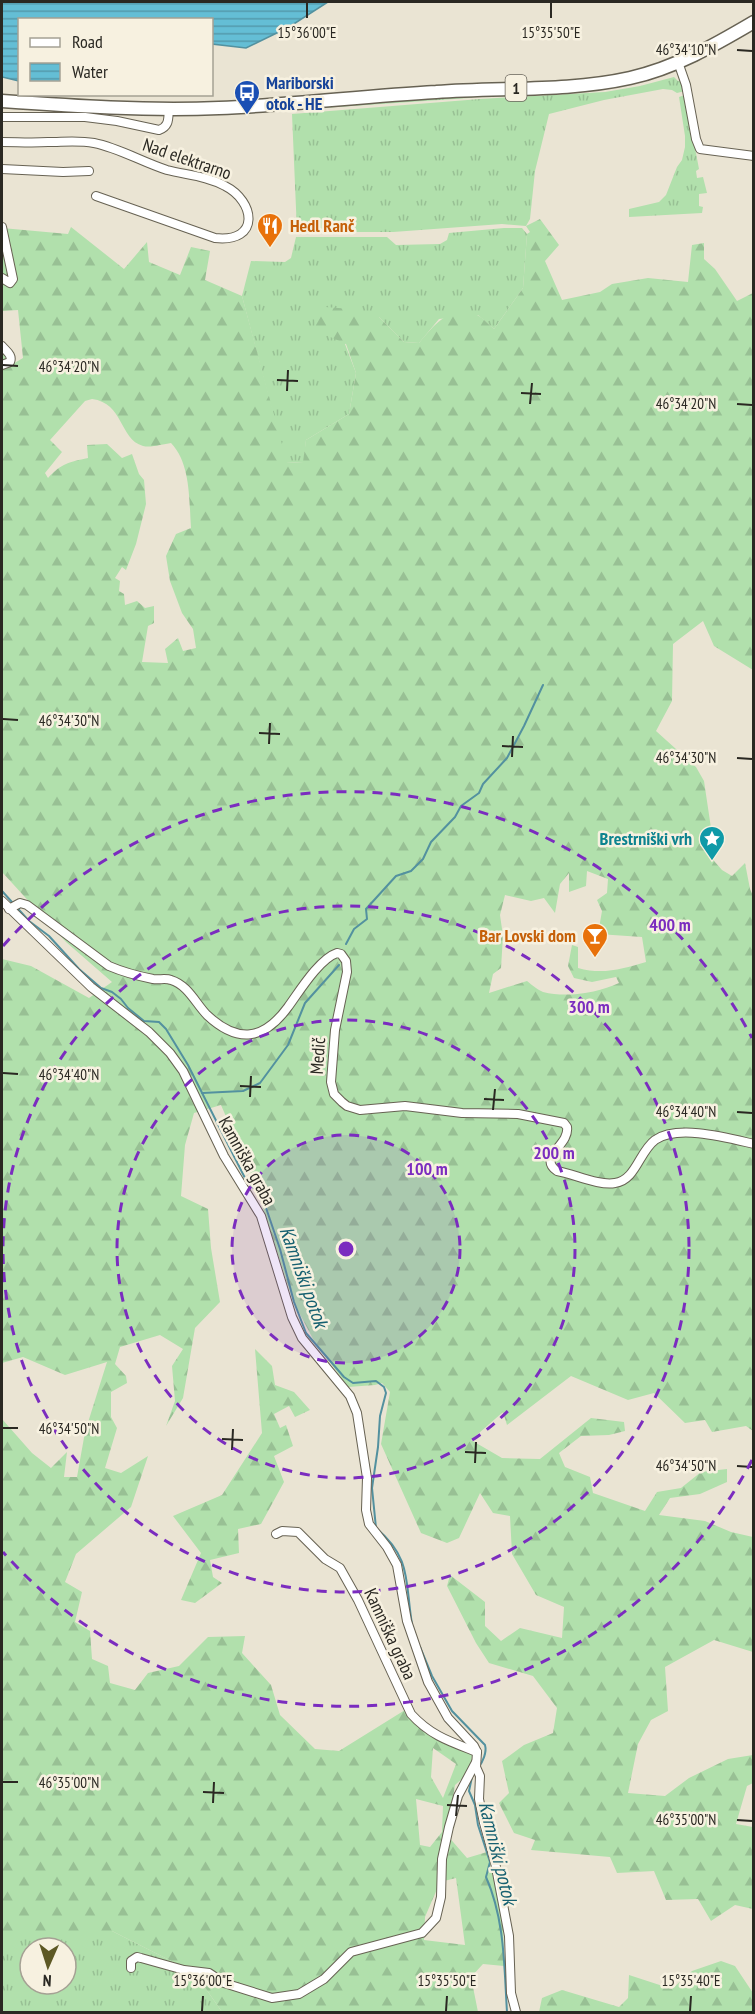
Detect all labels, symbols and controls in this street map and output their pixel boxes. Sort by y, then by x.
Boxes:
legend [18,18,213,96]
text: 15°36'00"E [277,23,337,42]
text: 15°35'50"E [521,23,581,42]
text: Road [72,30,103,53]
text: 46°34'10"N [656,40,716,59]
text: Water [72,60,108,83]
place label: Mariborski otok - HE [266,71,334,115]
road number: 1 [506,75,526,101]
bus stop icon: Mariborski otok - HE [232,78,262,116]
street label: Nad elektrarno [140,133,235,184]
restaurant icon: Hedl Ranč [255,211,285,249]
place label: Hedl Ranč [290,214,355,237]
text: 46°34'20"N [39,357,99,376]
text: 46°34'20"N [656,394,716,413]
text: 46°34'30"N [39,711,99,730]
text: 46°34'30"N [656,748,716,767]
place icon: Brestrniški vrh [697,824,727,862]
place label: Brestrniški vrh [600,827,692,850]
text: 400 m [649,913,691,936]
bar icon: Bar Lovski dom [580,921,610,959]
place label: Bar Lovski dom [479,924,576,947]
text: 300 m [568,995,610,1018]
street label: Medič [305,1036,330,1075]
text: 46°34'40"N [39,1065,99,1084]
text: 46°34'40"N [656,1102,716,1121]
street label: Kamniška graba [214,1112,281,1209]
text: 200 m [533,1141,575,1164]
text: 100 m [406,1157,448,1180]
water label: Kamniški potok [274,1223,335,1333]
centre of rings [336,1239,356,1259]
text: 46°34'50"N [39,1419,99,1438]
text: 46°34'50"N [656,1456,716,1475]
street label: Kamniška graba [359,1584,422,1683]
text: 46°35'00"N [39,1773,99,1792]
water label: Kamniški potok [473,1799,524,1910]
text: 46°35'00"N [656,1810,716,1829]
north arrow [18,1936,78,1996]
text: N [42,1971,52,1991]
text: 15°36'00"E [173,1971,233,1990]
text: 15°35'50"E [417,1971,477,1990]
text: 15°35'40"E [661,1971,721,1990]

